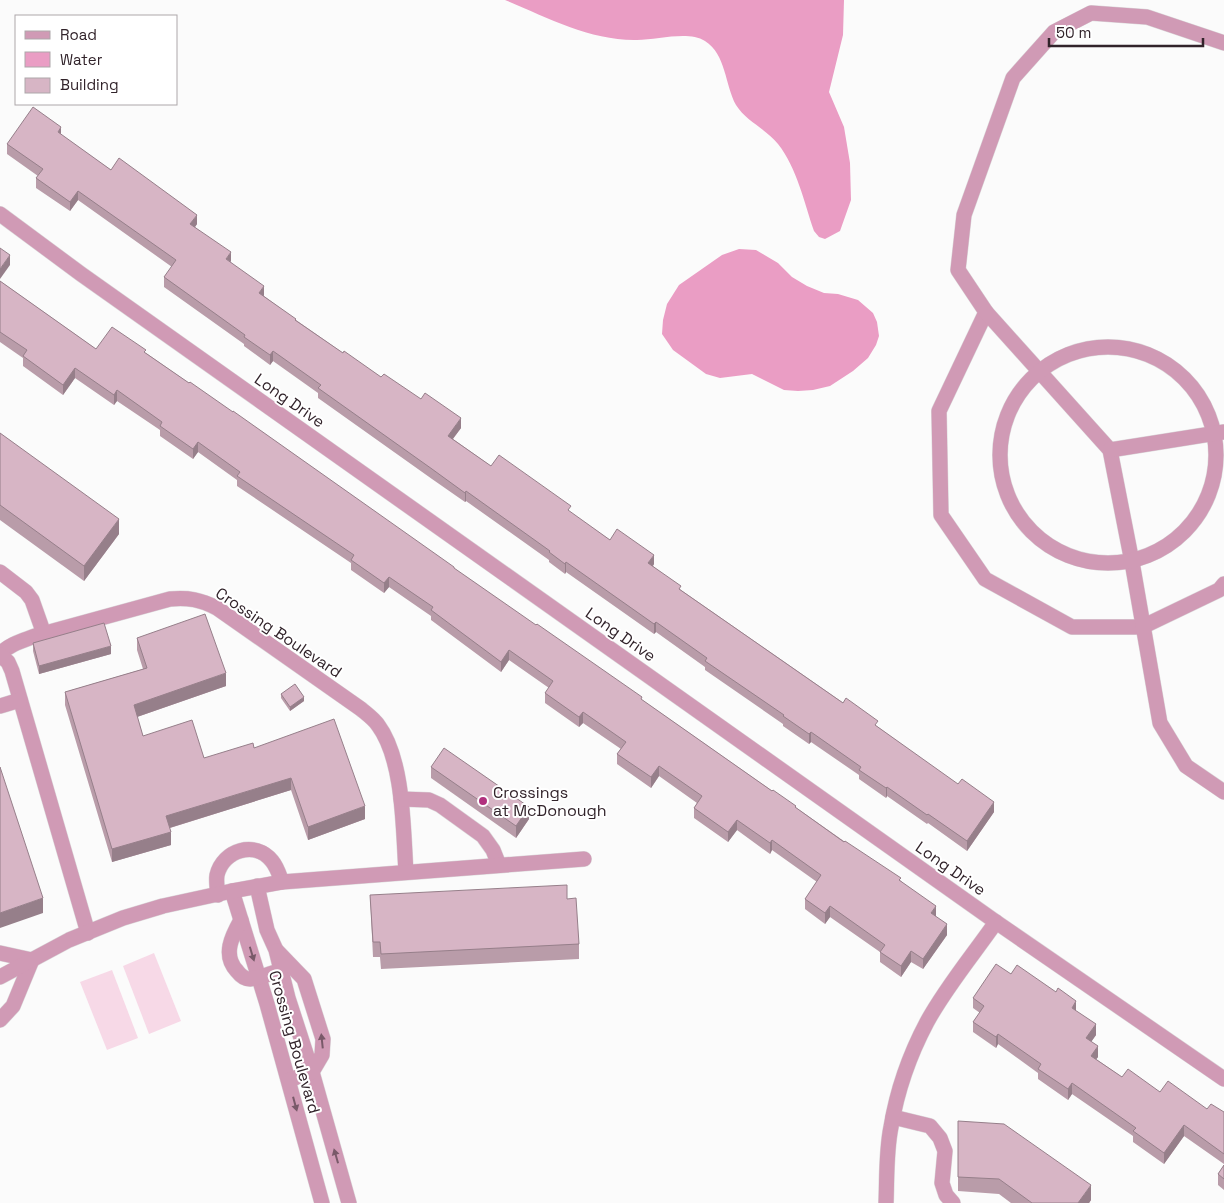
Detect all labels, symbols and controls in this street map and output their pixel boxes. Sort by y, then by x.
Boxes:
legend [15,15,178,105]
scale bar [1049,15,1203,47]
text: 50 m [1056,23,1091,42]
text: Road [60,25,97,44]
text: Water [60,50,103,69]
text: Building [60,75,119,94]
street label: Long Drive [250,369,329,432]
street label: Crossing Boulevard [212,582,346,682]
street label: Long Drive [581,603,660,666]
place label: Crossings at McDonough [493,782,607,821]
marker: Crossings at McDonough [477,795,489,807]
street label: Long Drive [911,837,990,900]
one-way arrow [248,947,256,962]
street label: Crossing Boulevard [264,968,325,1116]
one-way arrow [318,1032,326,1048]
one-way arrow [291,1097,299,1112]
one-way arrow [331,1149,339,1164]

